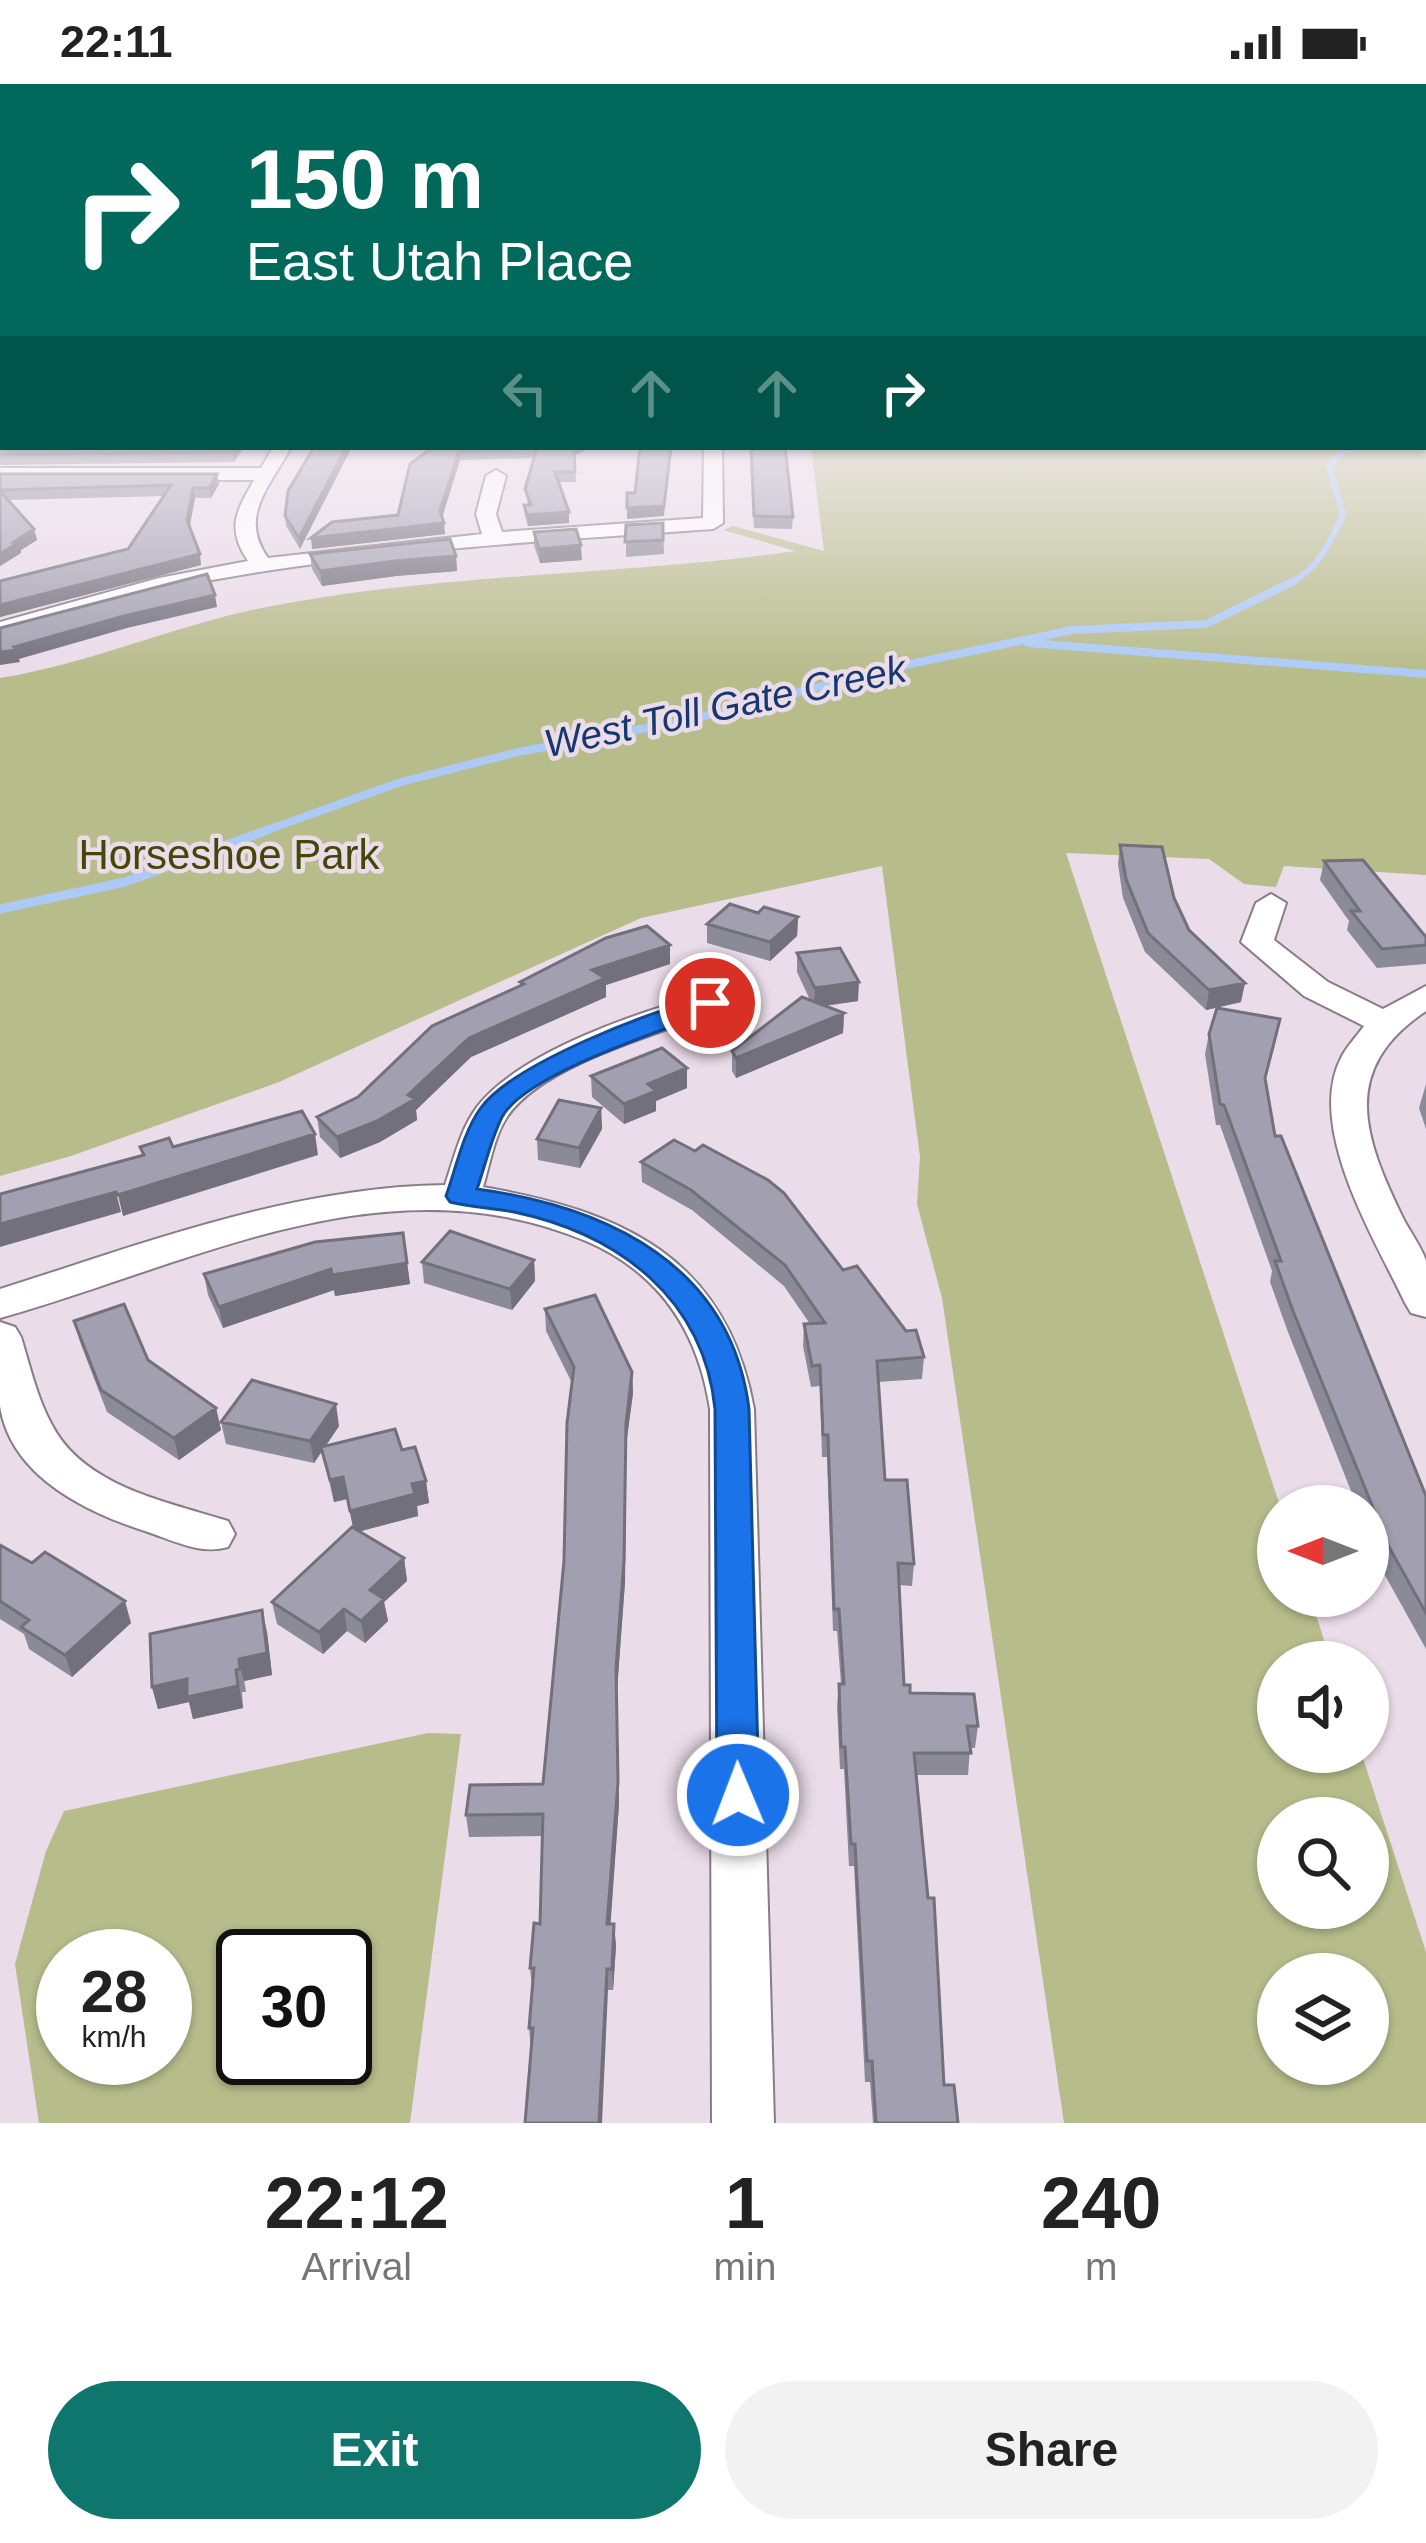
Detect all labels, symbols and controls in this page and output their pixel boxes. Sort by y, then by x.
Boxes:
text: 22:11 [60,16,173,67]
icon: right [48,132,204,288]
text: 150 m [246,132,484,226]
text: East Utah Place [246,231,633,291]
icon: left [492,360,558,426]
icon: ahead [618,360,684,426]
icon: ahead [744,360,810,426]
icon: right [870,360,936,426]
water label: West Toll Gate Creek [540,646,912,765]
park label: Horseshoe Park [78,831,381,878]
pin [659,952,761,1054]
icon: arrive [677,970,743,1036]
north arrow [1257,1485,1389,1617]
map controls [1257,1485,1389,2085]
button: sound [1257,1641,1389,1773]
position arrow [675,1732,801,1858]
button: search [1257,1797,1389,1929]
speed limit sign: 30 [216,1929,372,2085]
button: layers [1257,1953,1389,2085]
text: 28 [81,1958,147,2025]
text: km/h [81,2020,147,2053]
text: 22:12 [265,2163,449,2243]
text: 1 [725,2163,765,2243]
text: 240 [1041,2163,1161,2243]
text: Arrival [302,2245,412,2288]
text: min [714,2245,776,2288]
text: m [1085,2245,1117,2288]
button: Exit [48,2381,701,2519]
button: Share [725,2381,1378,2519]

